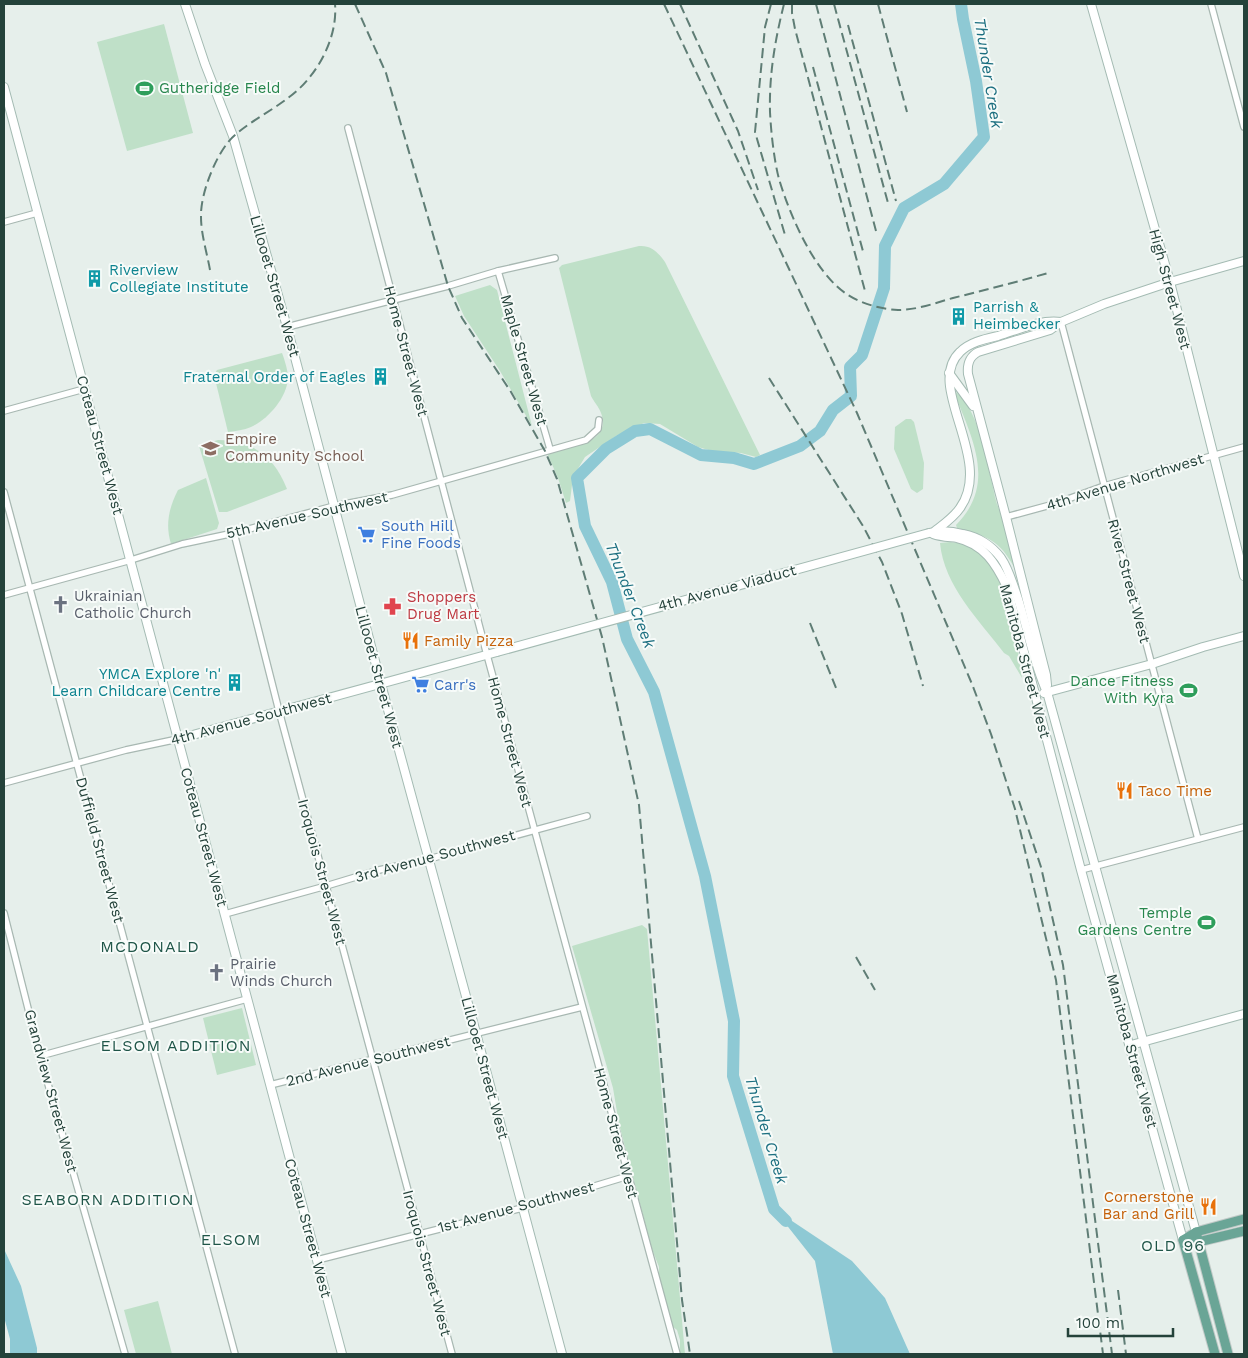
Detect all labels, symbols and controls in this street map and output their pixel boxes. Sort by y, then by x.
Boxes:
water label: Thunder Creek [970,16,1007,131]
sports icon: Gutheridge Field [135,78,155,98]
place label: Gutheridge Field [159,79,280,97]
street label: Lillooet Street West [246,213,304,360]
street label: High Street West [1145,227,1195,352]
place label: Riverview Collegiate Institute [109,261,249,296]
building icon: Riverview Collegiate Institute [85,269,105,289]
street label: Home Street West [380,284,432,419]
street label: Maple Street West [497,292,552,428]
place label: Parrish & Heimbecker [973,298,1060,333]
building icon: Parrish & Heimbecker [949,306,969,326]
building icon: Fraternal Order of Eagles [370,367,390,387]
place label: Fraternal Order of Eagles [183,368,366,386]
street label: Coteau Street West [73,373,127,517]
place label: Empire Community School [225,430,364,465]
school or university icon: Empire Community School [201,438,221,458]
street label: 4th Avenue Northwest [1044,449,1207,515]
street label: 5th Avenue Southwest [224,487,390,542]
place label: South Hill Fine Foods [381,517,461,552]
street label: River Street West [1104,517,1154,646]
supermarket icon: South Hill Fine Foods [357,525,377,545]
water label: Thunder Creek [602,540,660,652]
street label: 4th Avenue Viaduct [656,561,799,615]
street label: Manitoba Street West [996,582,1054,741]
place label: Ukrainian Catholic Church [74,587,192,622]
place label: Shoppers Drug Mart [407,588,480,623]
church icon: Ukrainian Catholic Church [50,595,70,615]
pharmacy icon: Shoppers Drug Mart [383,596,403,616]
street label: Lillooet Street West [351,604,407,751]
restaurant icon: Family Pizza [400,631,420,651]
place label: Family Pizza [424,632,514,650]
place label: YMCA Explore 'n' Learn Childcare Centre [52,665,221,700]
place label: Dance Fitness With Kyra [1070,672,1175,707]
building icon: YMCA Explore 'n' Learn Childcare Centre [225,673,245,693]
supermarket icon: Carr's [410,675,430,695]
street label: Home Street West [484,675,536,810]
place label: Carr's [434,676,476,694]
sports icon: Dance Fitness With Kyra [1178,680,1198,700]
street label: 4th Avenue Southwest [169,689,334,749]
street label: Coteau Street West [177,765,231,909]
street label: Duffield Street West [72,775,128,926]
restaurant icon: Taco Time [1114,781,1134,801]
place label: Taco Time [1138,782,1212,800]
street label: Iroquois Street West [294,797,350,948]
street label: 3rd Avenue Southwest [353,826,518,886]
place label: Temple Gardens Centre [1077,904,1192,939]
sports icon: Temple Gardens Centre [1196,912,1216,932]
district label: MCDONALD [100,937,200,956]
place label: Prairie Winds Church [230,955,333,990]
church icon: Prairie Winds Church [206,963,226,983]
street label: Manitoba Street West [1103,972,1161,1131]
street label: Lillooet Street West [457,995,513,1142]
street label: Grandview Street West [21,1007,82,1175]
street label: 2nd Avenue Southwest [284,1032,453,1090]
district label: ELSOM ADDITION [101,1036,251,1055]
street label: Home Street West [590,1066,642,1201]
water label: Thunder Creek [741,1074,792,1188]
street label: Coteau Street West [281,1156,335,1300]
street label: 1st Avenue Southwest [436,1177,597,1237]
street label: Iroquois Street West [399,1188,455,1339]
place label: Cornerstone Bar and Grill [1102,1188,1194,1223]
district label: SEABORN ADDITION [21,1190,195,1209]
restaurant icon: Cornerstone Bar and Grill [1198,1196,1218,1216]
district label: ELSOM [201,1230,261,1249]
district label: OLD 96 [1141,1236,1205,1255]
scale bar [1068,1306,1173,1338]
text: 100 m [1076,1314,1120,1332]

